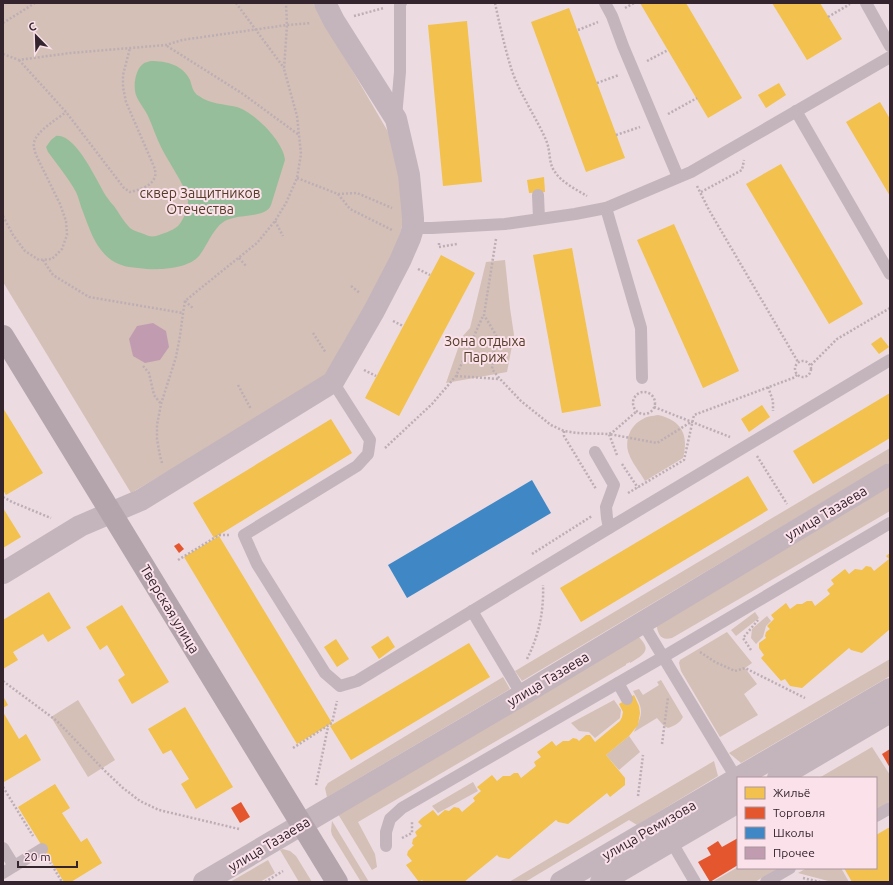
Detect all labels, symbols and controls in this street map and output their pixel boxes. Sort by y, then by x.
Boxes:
north arrow [16,16,56,56]
text: С [27,20,38,34]
park label: сквер Защитников Отечества [140,185,260,217]
park label: Зона отдыха Париж [444,333,526,365]
street label: улица Тазаева [782,482,870,544]
street label: Тверская улица [137,562,203,656]
street label: улица Тазаева [504,648,592,710]
legend [737,777,877,869]
text: Жильё [773,786,810,799]
street label: улица Ремизова [599,797,699,863]
text: Торговля [773,806,825,819]
street label: улица Тазаева [225,813,313,875]
text: Школы [773,826,814,839]
scale bar [18,843,77,869]
text: Прочее [773,846,815,859]
text: 20 m [24,850,51,863]

